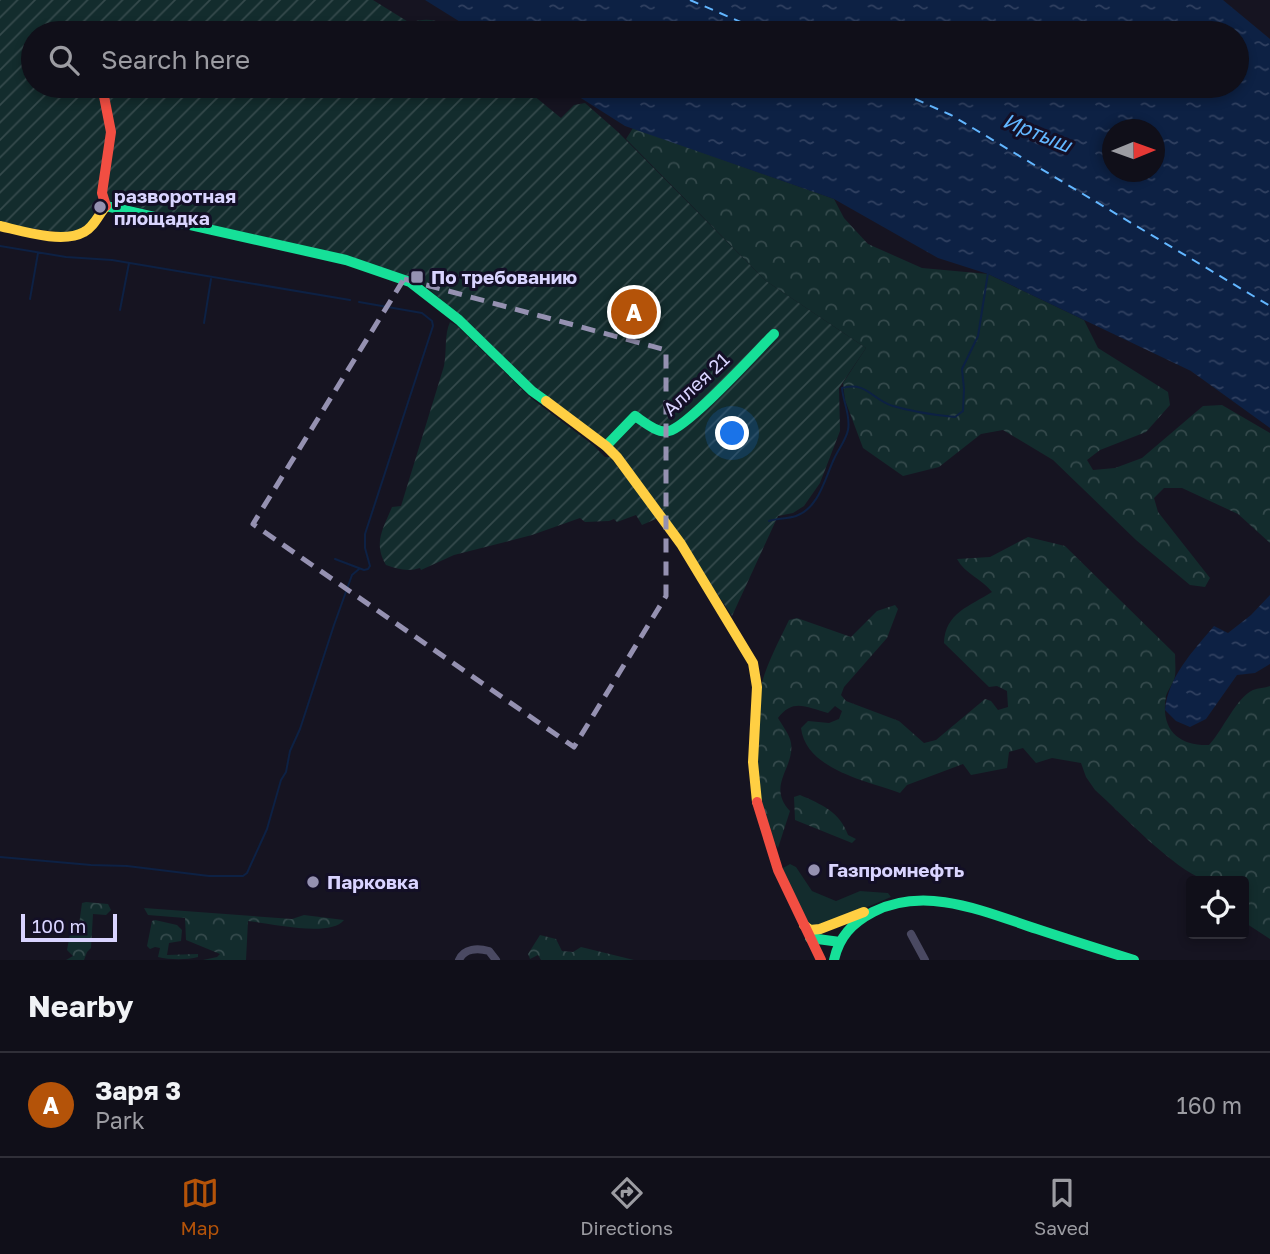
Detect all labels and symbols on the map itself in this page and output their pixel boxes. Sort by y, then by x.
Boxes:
water label: Иртыш [999,107,1077,158]
north arrow [1102,119,1165,182]
place label: разворотная площадка [114,184,236,229]
marker: разворотная площадка [92,199,108,215]
place label: По требованию [431,265,577,288]
marker: По требованию [409,269,425,285]
pin: A [611,286,657,338]
street label: Аллея 21 [658,347,734,420]
your location [715,416,749,450]
place label: Газпромнефть [828,858,965,881]
marker: Газпромнефть [806,862,822,878]
place label: Парковка [327,870,419,893]
marker: Парковка [305,874,321,890]
scale bar [21,911,117,943]

